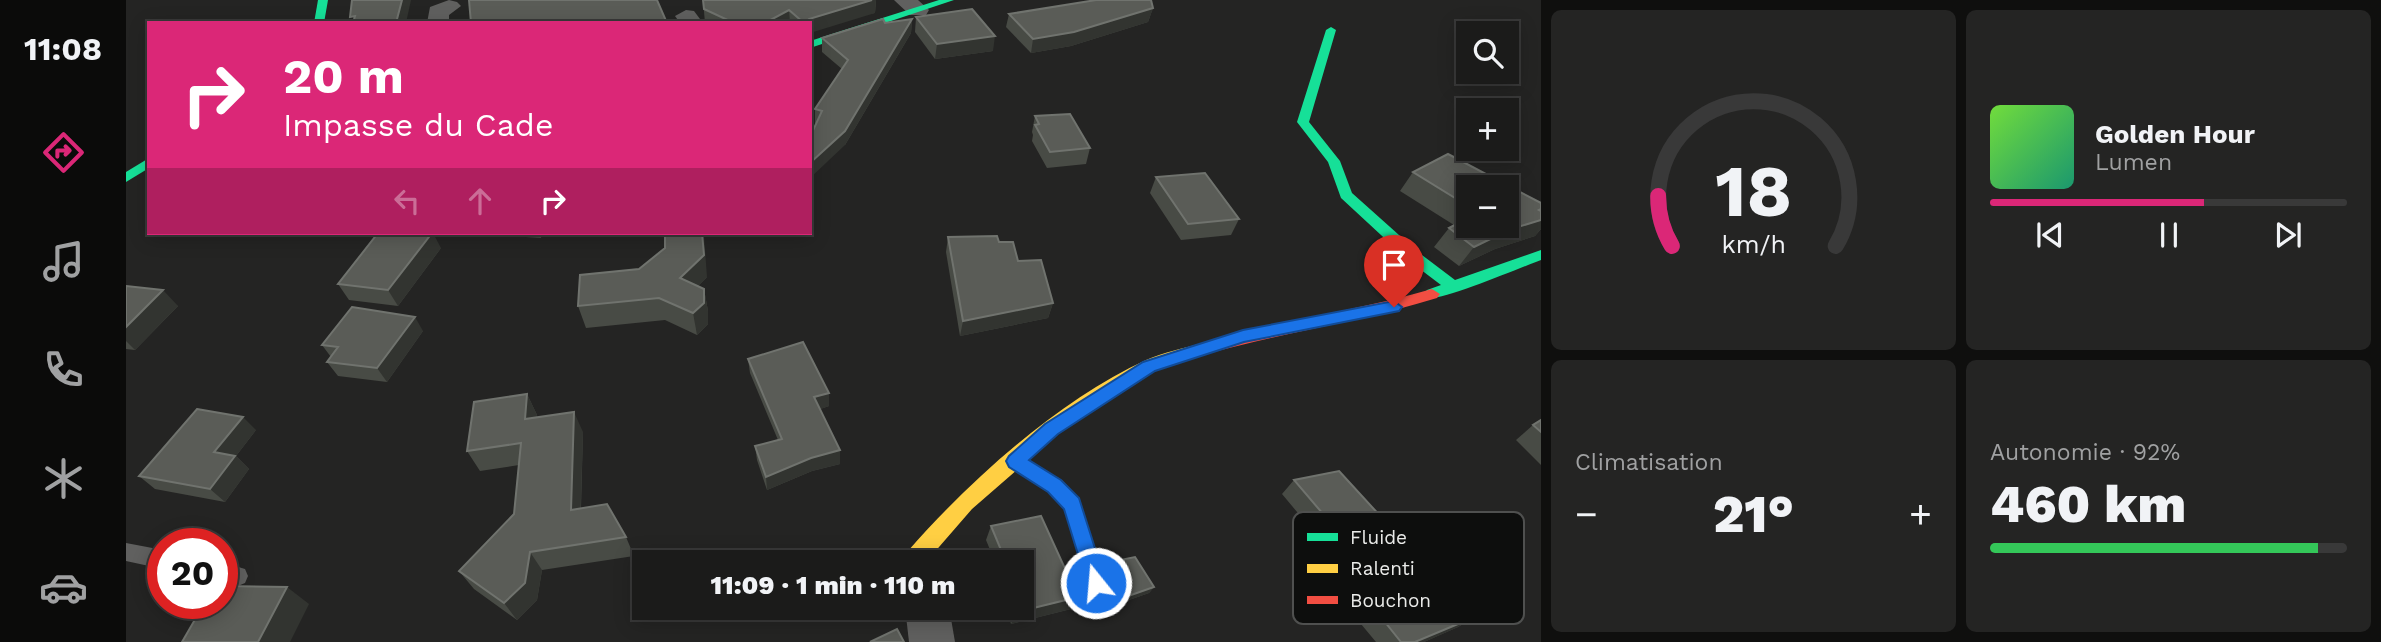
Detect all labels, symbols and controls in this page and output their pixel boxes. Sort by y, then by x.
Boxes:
map controls [1456,21,1519,238]
button: search [1456,21,1519,84]
text: 11:08 [24,30,102,68]
text: 20 m [283,47,404,105]
icon: right [168,49,259,140]
button: + [1456,98,1519,161]
text: Impasse du Cade [283,106,553,144]
text: Golden Hour [2095,119,2255,149]
icon: directions [39,128,88,177]
text: 18 [1715,148,1792,234]
text: Lumen [2095,149,2172,176]
button: − [1456,175,1519,238]
icon: left [388,182,426,220]
icon: ahead [461,182,499,220]
icon: right [534,182,572,220]
icon: previous [2031,216,2069,254]
icon: pause [2150,216,2188,254]
icon: next [2269,216,2307,254]
text: km/h [1721,230,1786,259]
pin [1364,235,1424,307]
icon: music [39,237,88,286]
icon: arrive [1375,246,1413,284]
icon: phone [39,345,88,394]
text: Autonomie · 92% [1990,439,2180,466]
text: Climatisation [1575,449,1723,476]
icon: climate [39,454,88,503]
text: 460 km [1990,474,2186,535]
text: 21° [1713,484,1794,545]
text: − [1575,492,1598,536]
text: + [1909,492,1932,536]
legend [1293,512,1524,624]
text: Fluide [1350,526,1407,549]
speed limit sign: 20 [147,528,238,619]
position arrow [1059,546,1133,620]
text: Ralenti [1350,557,1415,580]
icon: car [39,563,88,612]
text: 11:09 · 1 min · 110 m [711,570,956,600]
text: Bouchon [1350,589,1431,612]

